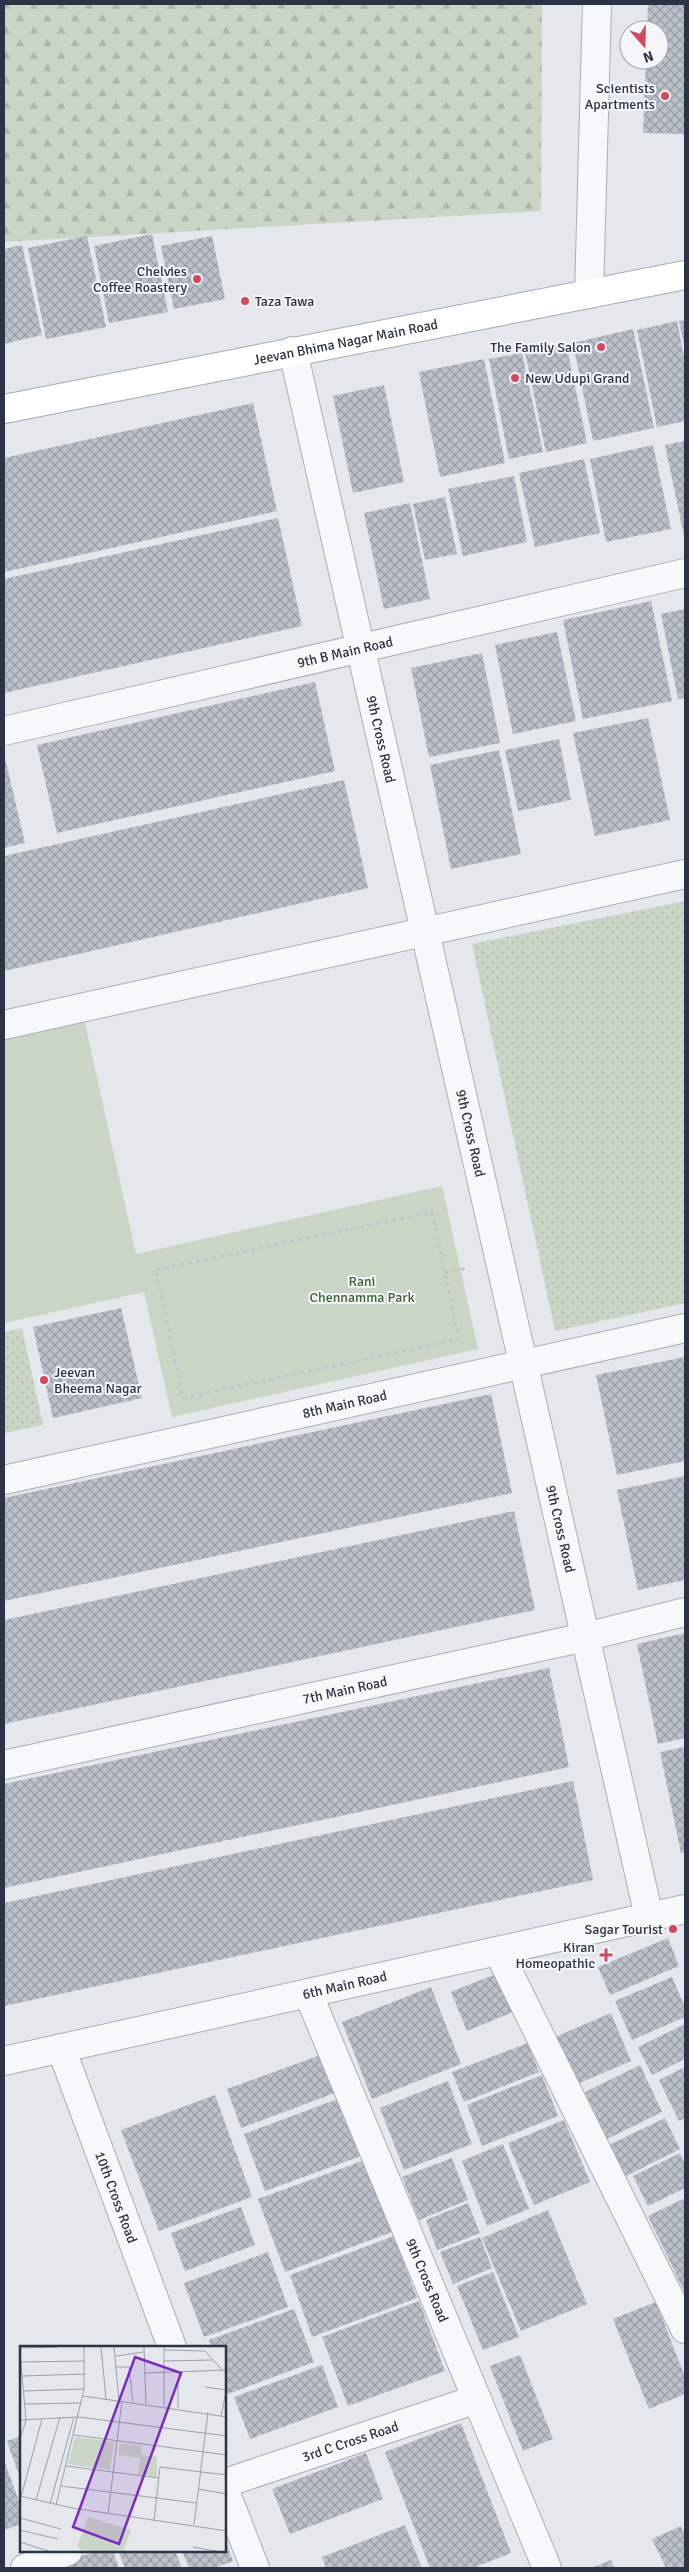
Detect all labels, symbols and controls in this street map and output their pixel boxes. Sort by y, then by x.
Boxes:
north arrow [619,20,669,70]
text: N [641,47,656,66]
place label: Scientists Apartments [585,80,655,113]
marker: Scientists Apartments [659,90,671,102]
place label: Chelvies Coffee Roastery [93,263,187,296]
marker: Chelvies Coffee Roastery [191,273,203,285]
place label: Taza Tawa [255,293,314,310]
marker: Taza Tawa [239,295,251,307]
street label: Jeevan Bhima Nagar Main Road [252,316,439,369]
place label: The Family Salon [490,339,591,356]
marker: The Family Salon [595,341,607,353]
place label: New Udupi Grand [525,370,630,387]
marker: New Udupi Grand [509,372,521,384]
street label: 9th B Main Road [296,633,395,672]
street label: 9th Cross Road [363,694,399,785]
street label: 9th Cross Road [452,1088,488,1179]
park label: Rani Chennamma Park [310,1273,414,1306]
place label: Jeevan Bheema Nagar [54,1364,142,1397]
marker: Jeevan Bheema Nagar [38,1374,50,1386]
street label: 8th Main Road [301,1387,389,1422]
street label: 9th Cross Road [542,1484,578,1574]
street label: 7th Main Road [301,1673,389,1708]
place label: Sagar Tourist [585,1921,663,1938]
marker: Sagar Tourist [667,1923,679,1935]
place label: Kiran Homeopathic [516,1939,595,1972]
marker: Kiran Homeopathic [599,1948,613,1962]
street label: 6th Main Road [301,1968,389,2003]
street label: 10th Cross Road [91,2149,141,2246]
street label: 9th Cross Road [402,2236,452,2325]
inset map [20,2346,226,2552]
street label: 3rd C Cross Road [300,2418,401,2466]

